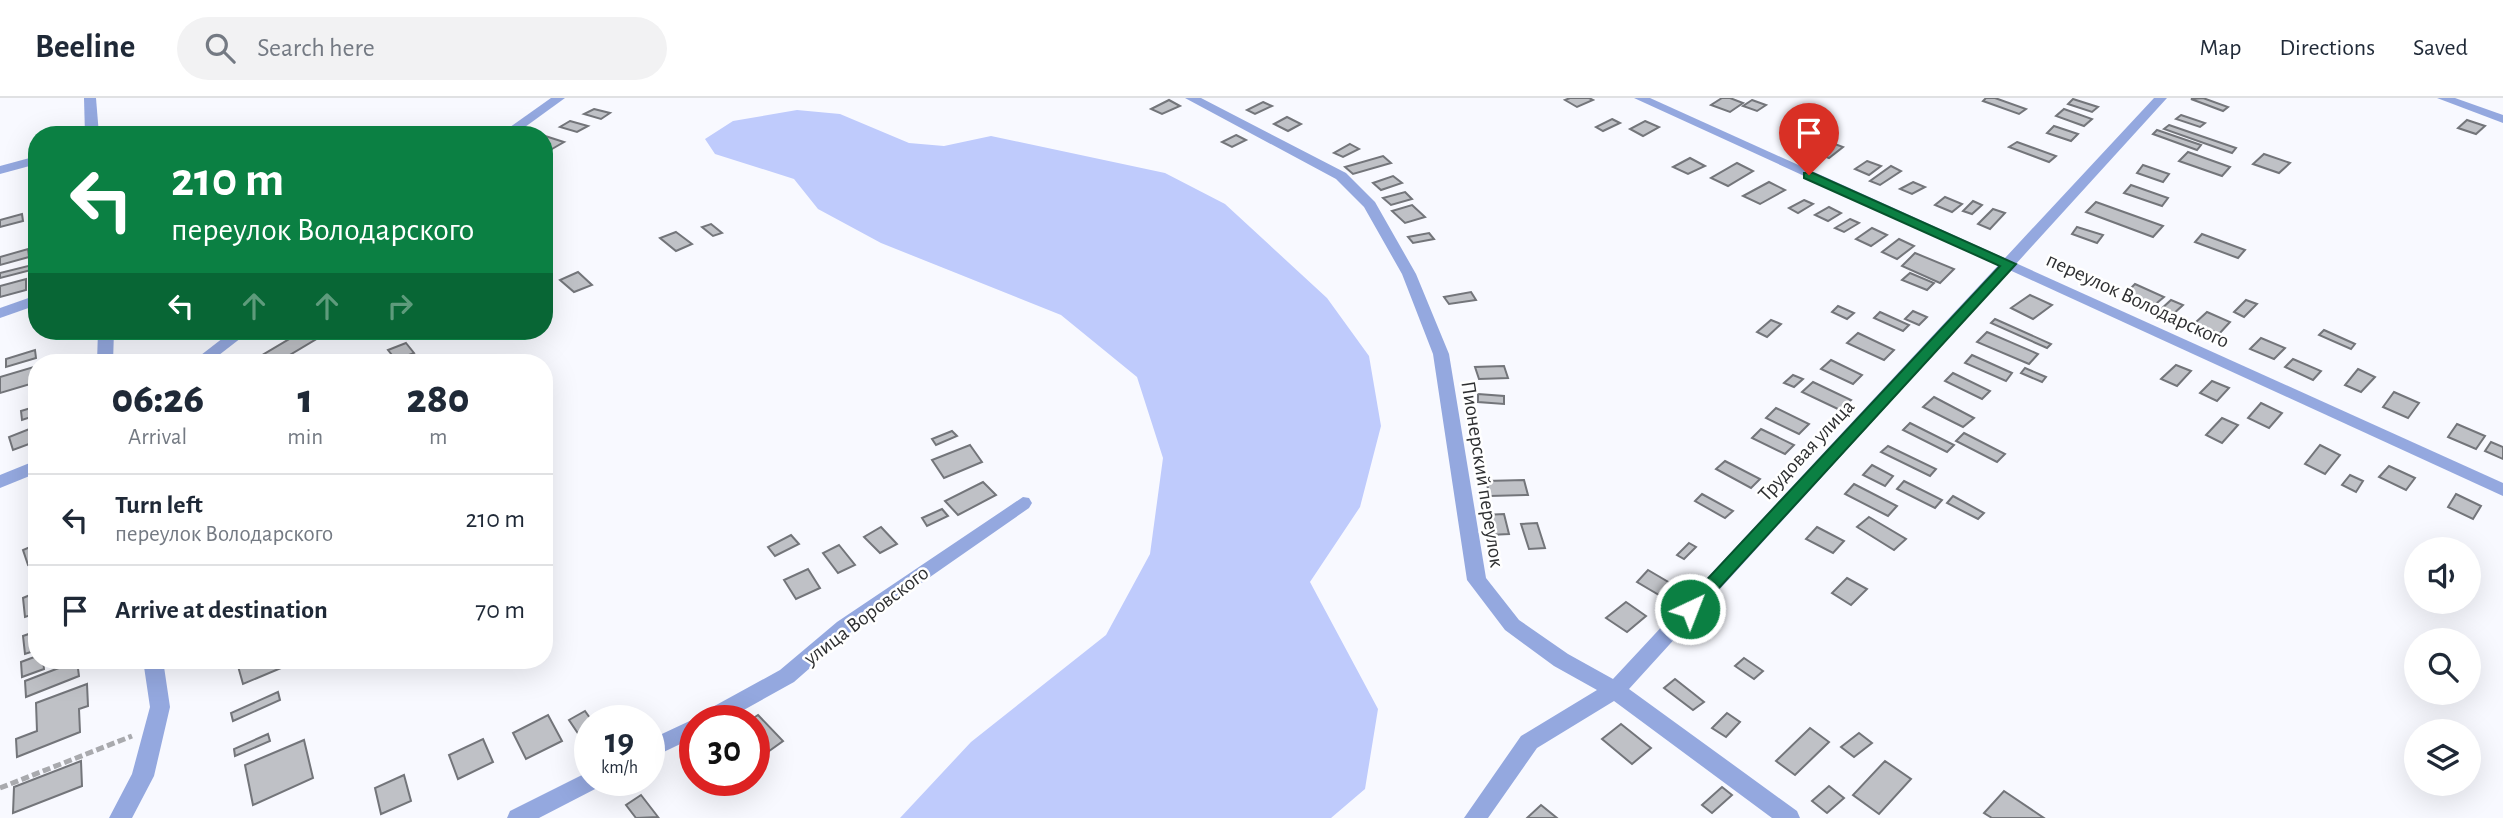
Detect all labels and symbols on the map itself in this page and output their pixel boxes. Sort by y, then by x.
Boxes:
pin [1779,103,1839,175]
street label: переулок Володарского [2043,249,2232,352]
street label: Пионерский переулок [1457,379,1508,569]
street label: Трудовая улица [1754,395,1859,505]
street label: улица Воровского [799,562,933,670]
position arrow [1653,572,1727,646]
speed limit sign: 30 [679,705,770,796]

